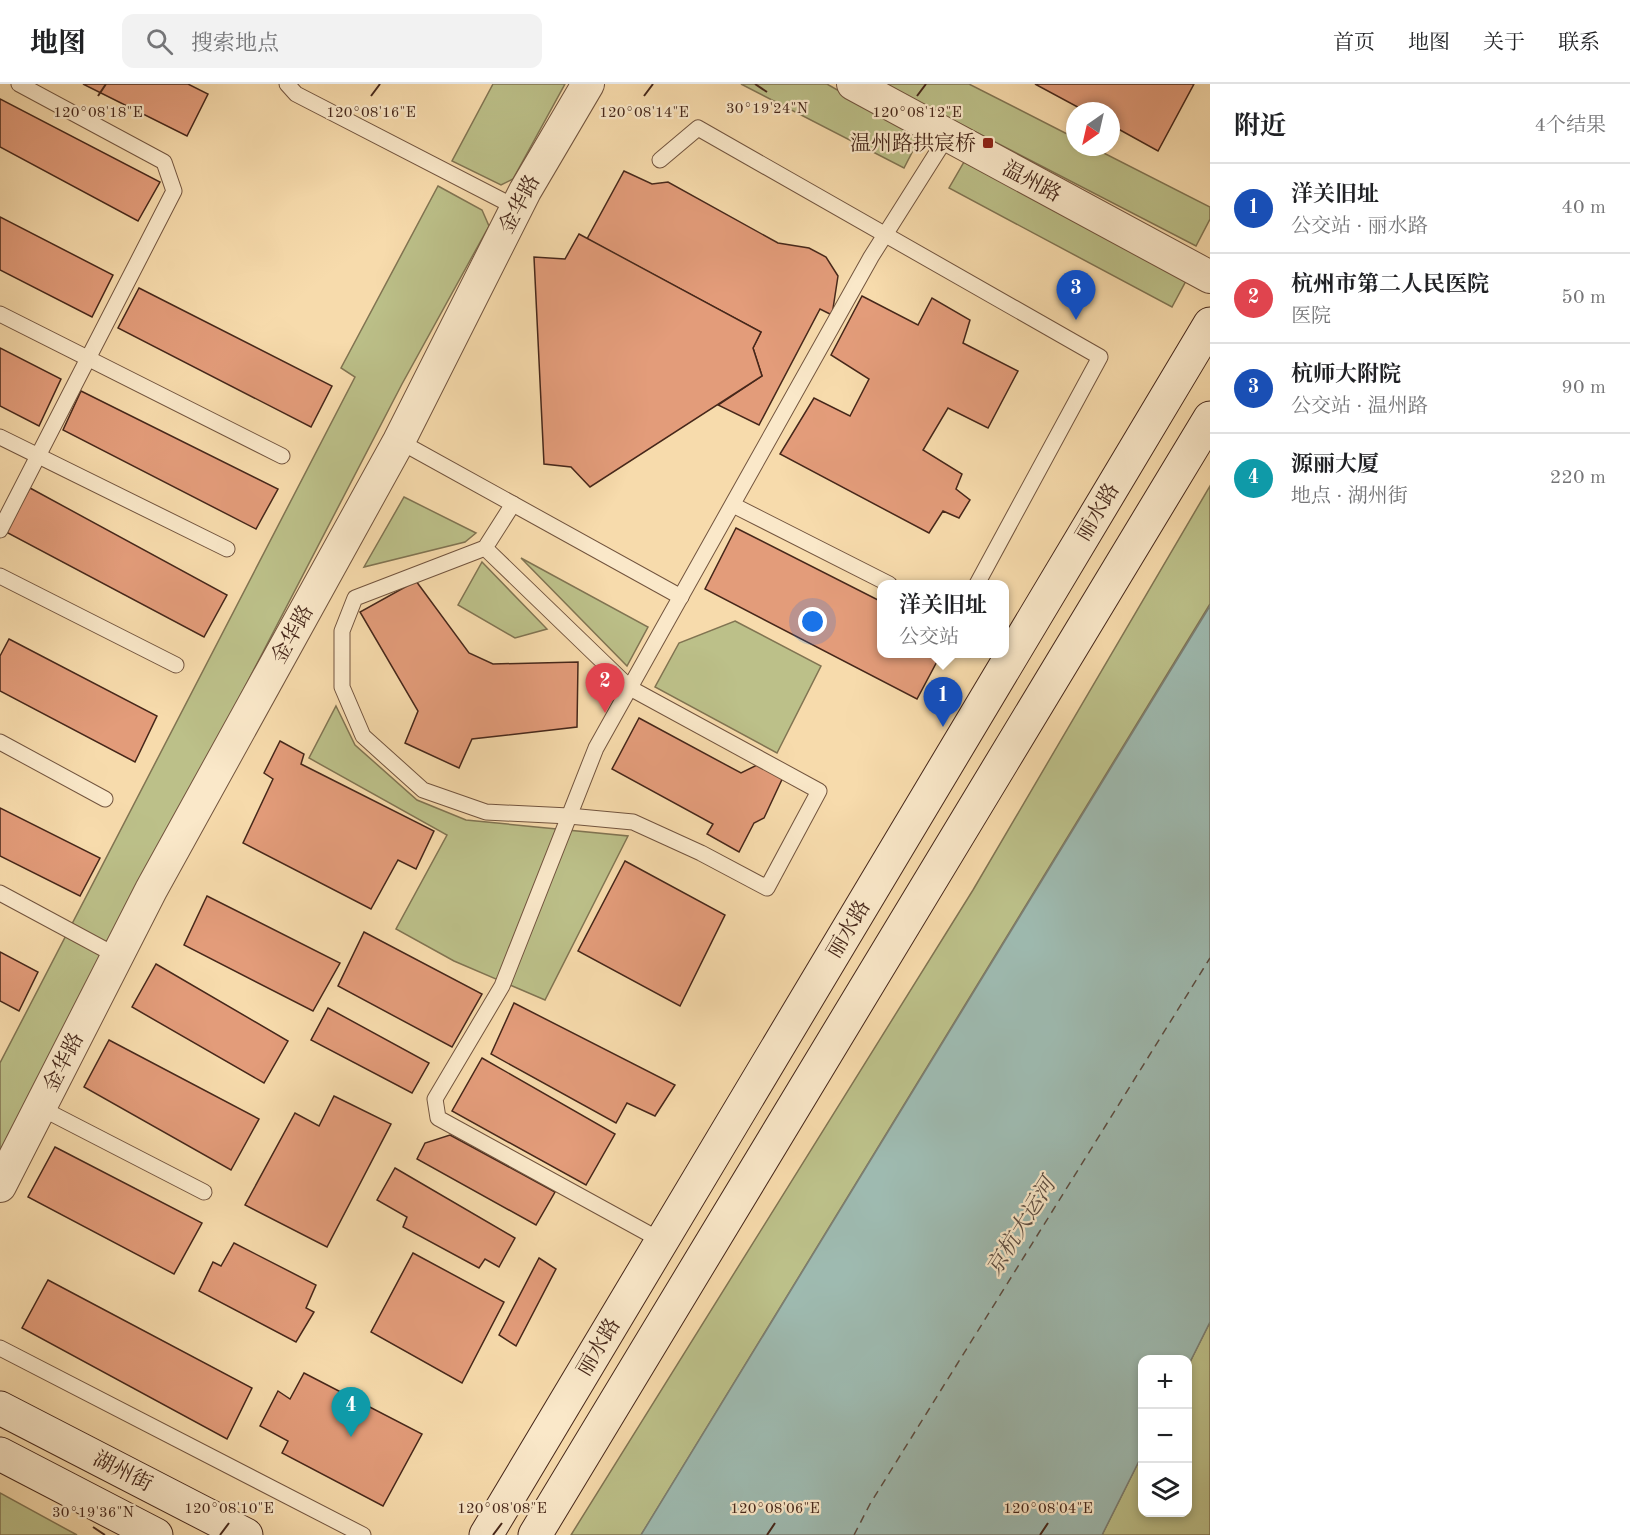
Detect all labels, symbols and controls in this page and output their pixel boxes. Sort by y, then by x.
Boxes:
search box [122,14,542,68]
icon: search [143,25,176,58]
text: 地图 [30,31,86,59]
text: 搜索地点 [191,33,279,55]
text: 首页 [1333,33,1375,54]
text: 地图 [1408,33,1450,54]
text: 关于 [1483,33,1525,54]
text: 联系 [1558,33,1600,54]
text: 30°19'24"N [726,102,808,117]
north arrow [1066,102,1120,156]
text: 120°08'18"E [53,106,143,121]
text: 120°08'16"E [326,106,416,121]
text: 120°08'14"E [599,106,689,121]
text: 120°08'12"E [872,106,962,121]
text: 附近 [1234,114,1286,140]
text: 4个结果 [1534,116,1606,136]
place label: 温州路拱宸桥 [850,132,976,155]
marker: 温州路拱宸桥 [981,136,995,150]
street label: 温州路 [999,156,1065,206]
street label: 金华路 [494,171,544,237]
text: 洋关旧址 [1291,184,1379,206]
text: 1 [1248,198,1259,218]
text: 40 m [1561,198,1606,218]
text: 公交站 · 丽水路 [1291,217,1428,237]
pin: 3 [1056,270,1096,320]
text: 杭州市第二人民医院 [1291,274,1489,296]
text: 2 [1248,288,1259,308]
text: 50 m [1561,288,1606,308]
text: 医院 [1291,307,1331,327]
text: 杭师大附院 [1291,364,1401,386]
text: 3 [1248,378,1259,398]
text: 90 m [1561,378,1606,398]
text: 公交站 · 温州路 [1291,397,1428,417]
text: 源丽大厦 [1291,454,1379,476]
text: 4 [1248,468,1259,488]
text: 220 m [1550,468,1606,488]
street label: 丽水路 [1071,479,1124,545]
text: 地点 · 湖州街 [1291,487,1408,507]
popup [877,580,1009,658]
text: 洋关旧址 [899,595,987,617]
street label: 金华路 [267,601,318,667]
your location [798,607,827,636]
text: 公交站 [899,628,959,648]
pin: 2 [586,664,624,713]
pin: 1 [924,678,962,727]
street label: 丽水路 [822,896,875,962]
street label: 金华路 [39,1029,88,1096]
water label: 京杭大运河 [982,1170,1062,1280]
street label: 丽水路 [572,1314,625,1380]
map controls [1138,1355,1192,1517]
button: + [1138,1355,1192,1409]
pin: 4 [332,1388,370,1437]
button: − [1138,1409,1192,1463]
street label: 湖州街 [89,1447,156,1496]
button: layers [1138,1463,1192,1517]
text: 120°08'10"E [184,1502,274,1517]
text: 120°08'08"E [457,1502,547,1517]
text: 120°08'06"E [730,1502,820,1517]
text: 120°08'04"E [1003,1502,1093,1517]
text: 30°19'36"N [52,1506,134,1521]

